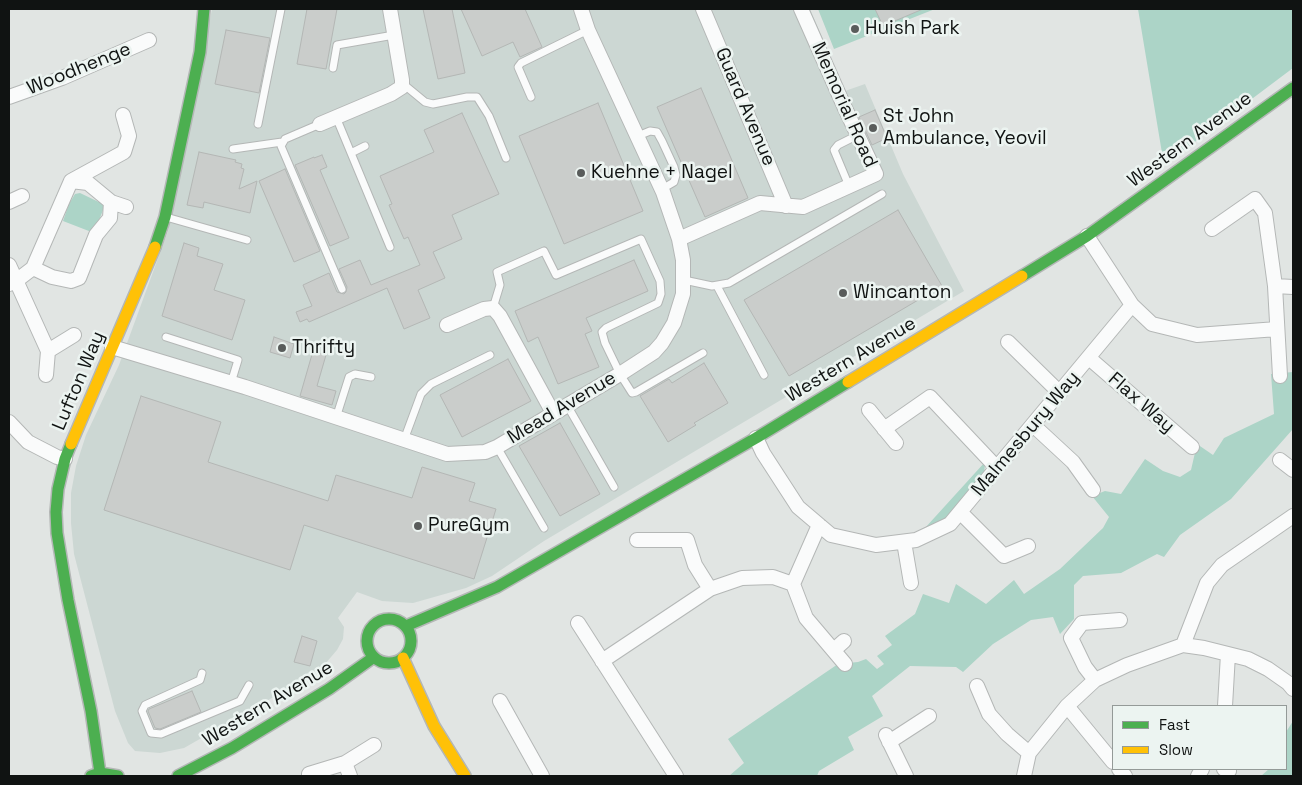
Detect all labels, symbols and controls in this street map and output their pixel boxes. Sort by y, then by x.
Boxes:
place label: Huish Park [865,18,960,40]
marker: Huish Park [849,23,861,35]
street label: Woodhenge [24,38,134,100]
street label: Memorial Road [806,39,882,171]
street label: Guard Avenue [710,44,780,170]
street label: Western Avenue [1123,87,1257,193]
place label: St John Ambulance, Yeovil [883,106,1047,150]
marker: St John Ambulance, Yeovil [867,122,879,134]
place label: Kuehne + Nagel [591,162,733,184]
marker: Kuehne + Nagel [575,167,587,179]
place label: Wincanton [853,282,951,304]
marker: Wincanton [837,287,849,299]
street label: Western Avenue [782,312,920,408]
street label: Lufton Way [48,328,110,434]
place label: Thrifty [292,337,355,359]
marker: Thrifty [276,342,288,354]
street label: Mead Avenue [504,367,620,449]
street label: Malmesbury Way [967,367,1085,501]
street label: Flax Way [1103,368,1179,438]
place label: PureGym [428,515,510,537]
marker: PureGym [412,520,424,532]
street label: Western Avenue [199,656,337,752]
legend [1112,705,1287,770]
text: Fast [1159,715,1190,734]
text: Slow [1159,740,1193,759]

